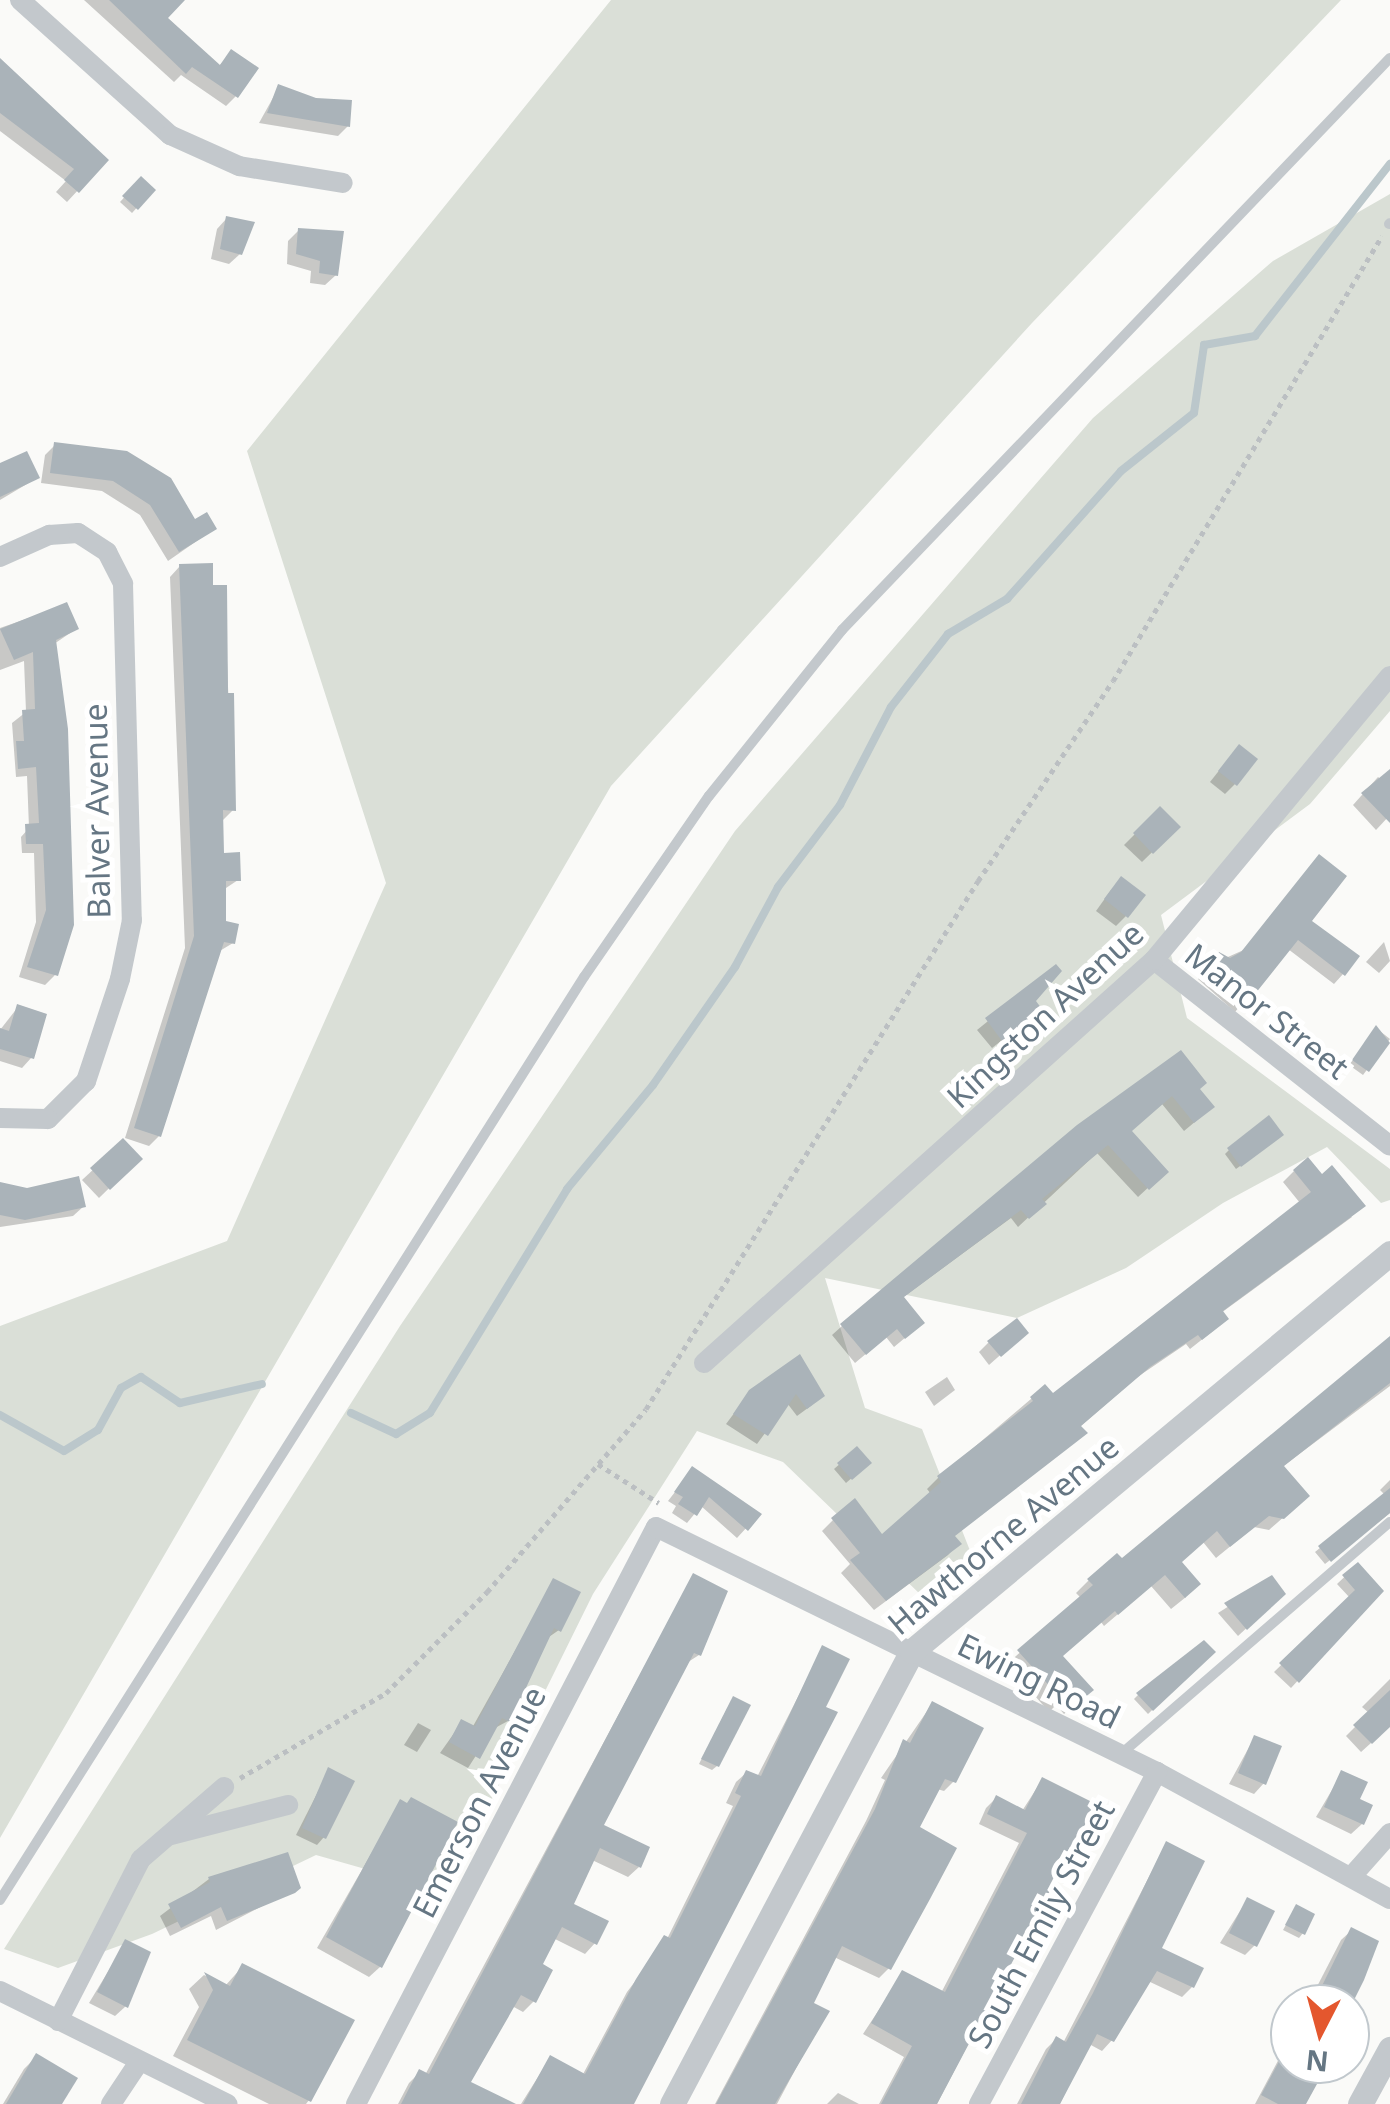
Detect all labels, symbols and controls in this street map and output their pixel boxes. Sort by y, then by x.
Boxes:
street label: Balver Avenue [76,703,118,919]
street label: Kingston Avenue [939,914,1151,1116]
street label: Manor Street [1178,935,1356,1087]
street label: Hawthorne Avenue [880,1427,1126,1643]
street label: Ewing Road [952,1625,1126,1737]
street label: Emerson Avenue [404,1680,554,1924]
street label: South Emily Street [960,1794,1122,2054]
north arrow [1270,1984,1370,2084]
text: N [1304,2042,1330,2082]

